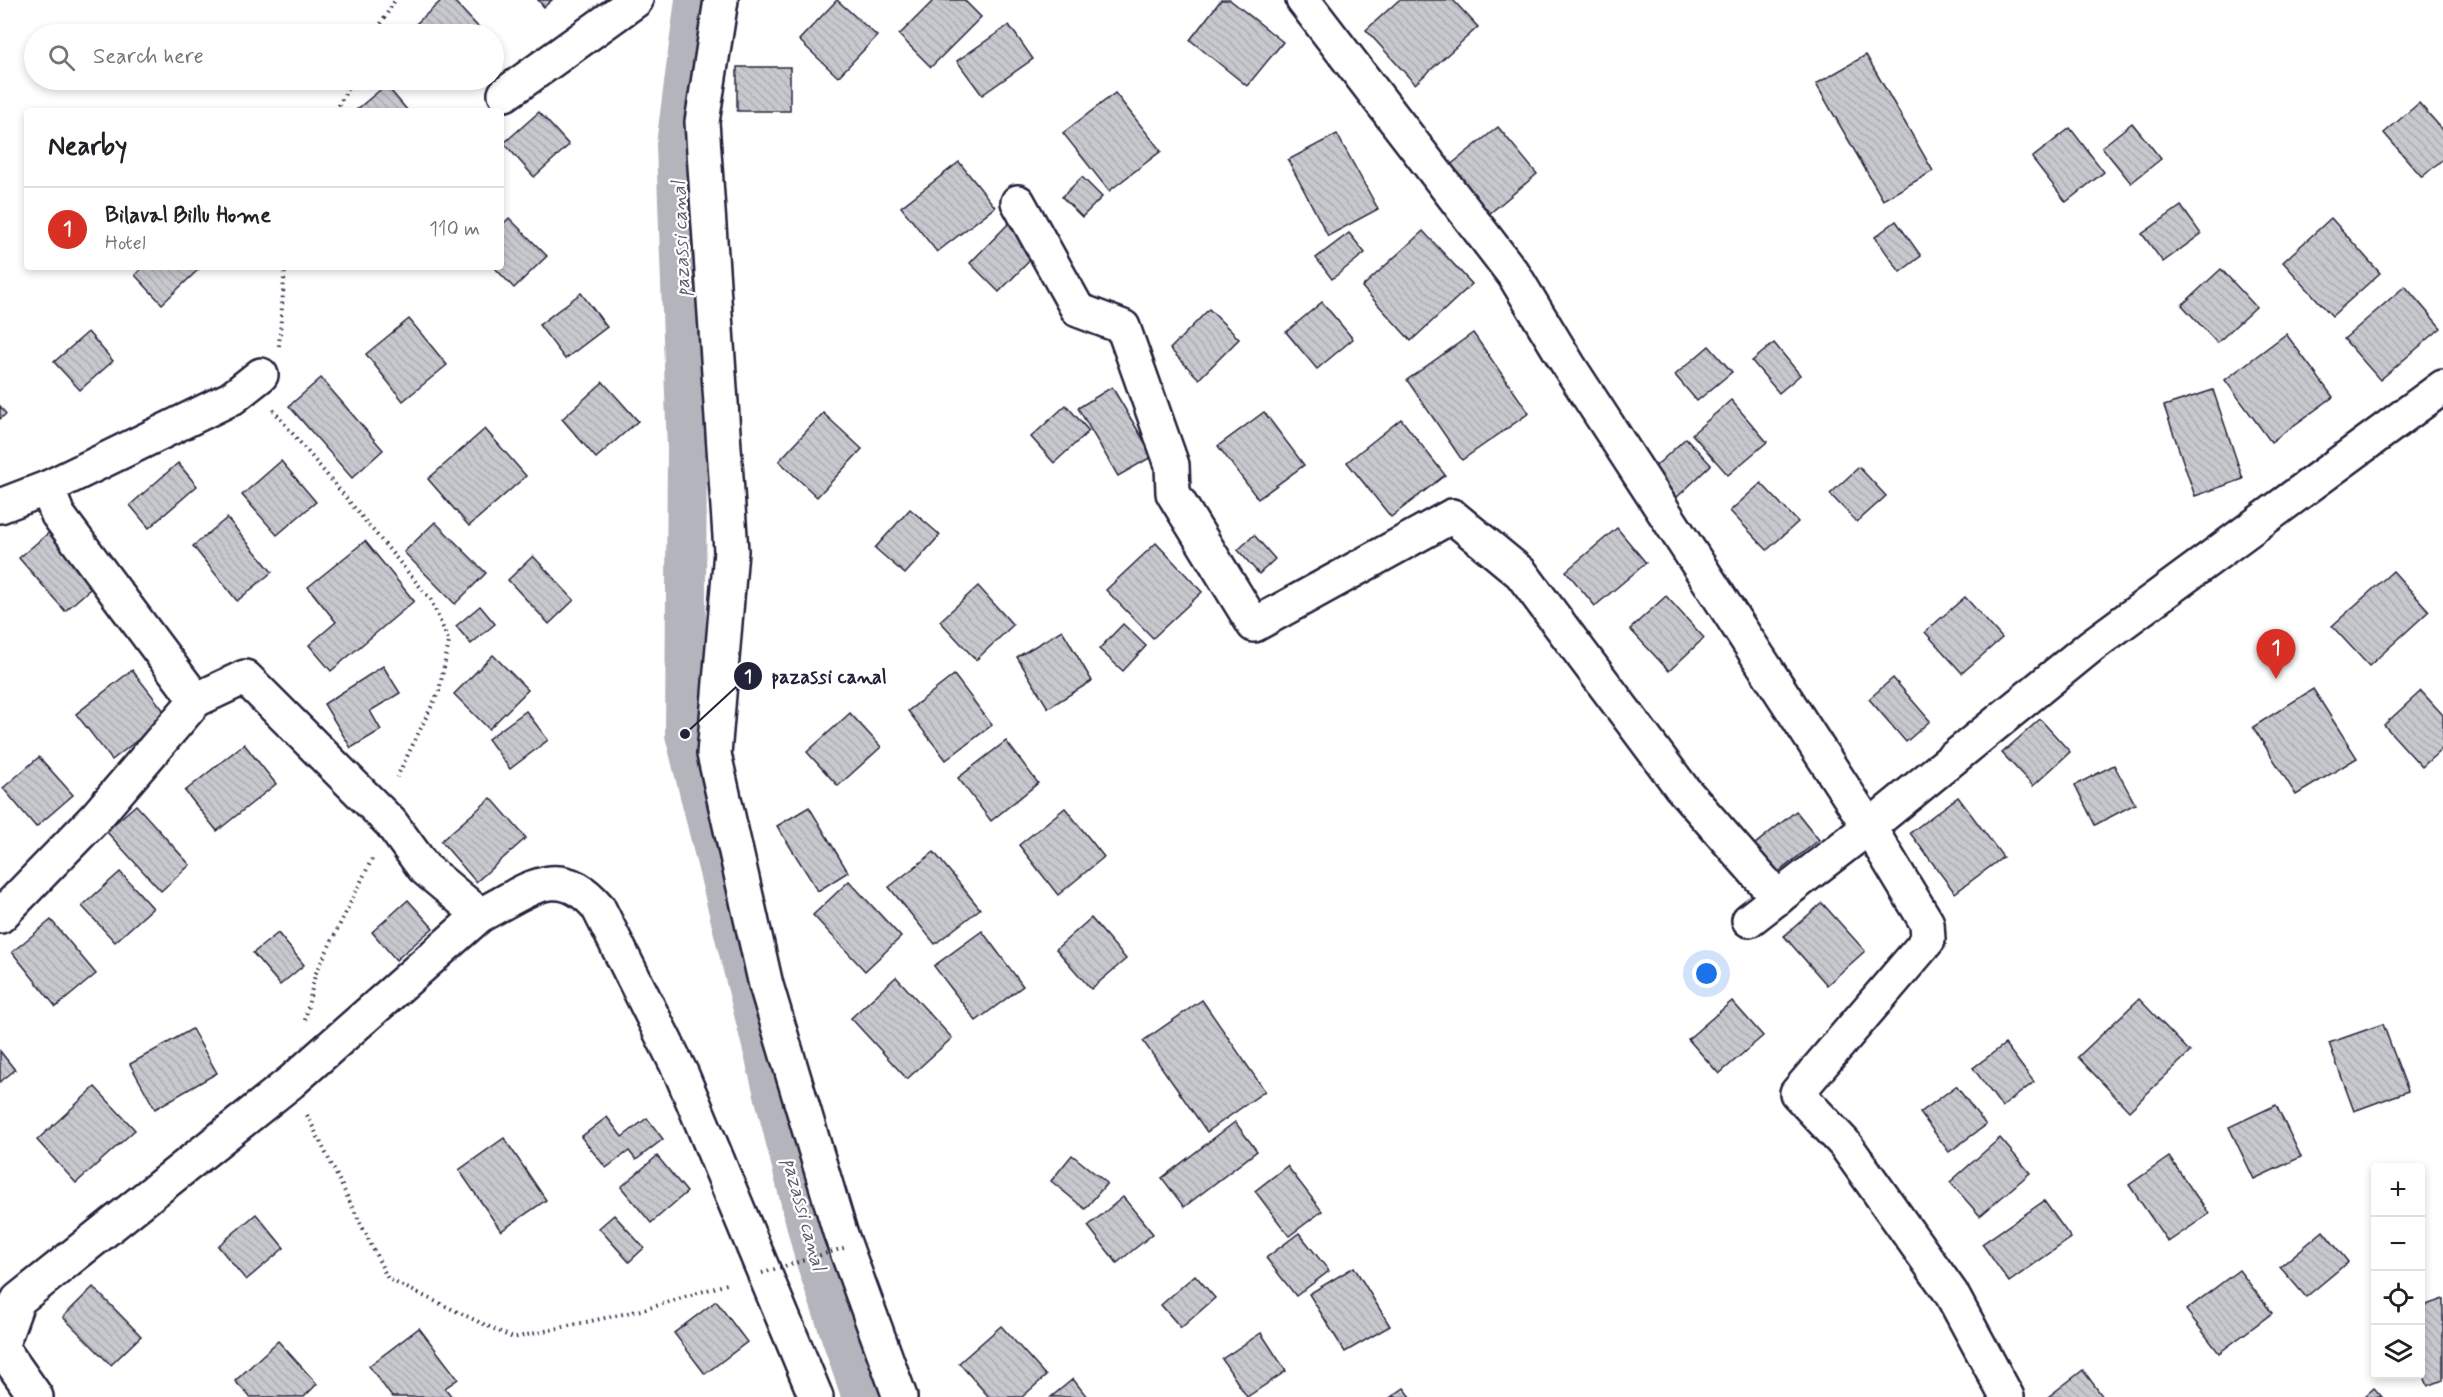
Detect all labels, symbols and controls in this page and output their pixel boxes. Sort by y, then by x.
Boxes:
search box [24,24,504,90]
icon: search [45,41,78,74]
text: Search here [93,43,204,71]
text: Nearby [48,130,127,164]
water label: pazassi canal [666,180,697,297]
text: Bilaval Billu Home [105,202,271,230]
text: 1 [63,216,72,243]
text: 110 m [429,216,480,243]
text: Hotel [105,230,146,257]
pin: 1 [2256,630,2296,679]
callout: pazassi canal [733,657,896,695]
text: pazassi canal [771,664,887,691]
text: 1 [744,665,752,689]
your location [1692,959,1721,988]
water label: pazassi canal [776,1155,832,1275]
map controls [2371,1163,2425,1379]
button: + [2371,1163,2425,1217]
button: − [2371,1217,2425,1271]
button: locate [2371,1271,2425,1325]
button: layers [2371,1325,2425,1379]

